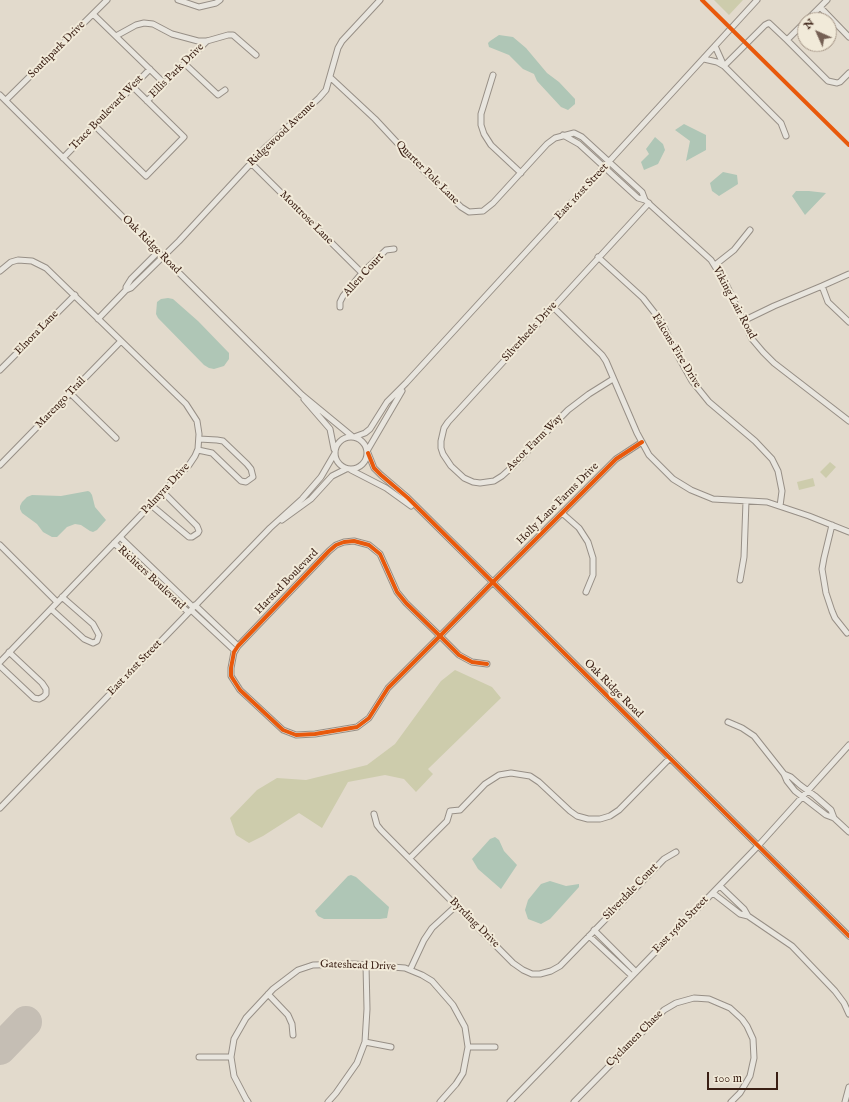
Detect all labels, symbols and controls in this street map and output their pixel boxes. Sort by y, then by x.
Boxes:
north arrow [797,12,837,52]
text: N [801,16,818,33]
street label: Southpark Drive [26,19,88,81]
street label: Ellis Park Drive [147,41,207,101]
street label: Trace Boulevard West [68,73,146,153]
street label: Ridgewood Avenue [245,98,319,170]
street label: Quarter Pole Lane [392,138,462,208]
street label: East 161st Street [552,161,612,223]
street label: Montrose Lane [276,188,336,248]
street label: Oak Ridge Road [119,213,183,277]
street label: Allen Court [341,251,387,299]
street label: Viking Lair Road [709,265,759,341]
street label: Silverheels Drive [500,299,560,365]
street label: Elnora Lane [12,308,62,358]
street label: Falcons Fire Drive [649,311,703,391]
street label: Marengo Trail [33,375,89,431]
street label: Ascot Farm Way [504,412,566,474]
street label: Holly Lane Farms Drive [514,460,602,548]
street label: Palmyra Drive [139,461,193,517]
street label: Richters Boulevard [115,543,187,613]
street label: Harstad Boulevard [253,547,321,617]
street label: East 161st Street [105,637,165,699]
street label: Oak Ridge Road [581,657,645,721]
street label: Silverdale Court [601,861,661,923]
street label: East 156th Street [650,894,712,956]
street label: Byrding Drive [446,895,502,951]
street label: Gateshead Drive [320,958,396,974]
street label: Cyclamen Chase [604,1008,666,1070]
scale bar [709,1064,780,1090]
text: 100 m [714,1071,742,1086]

